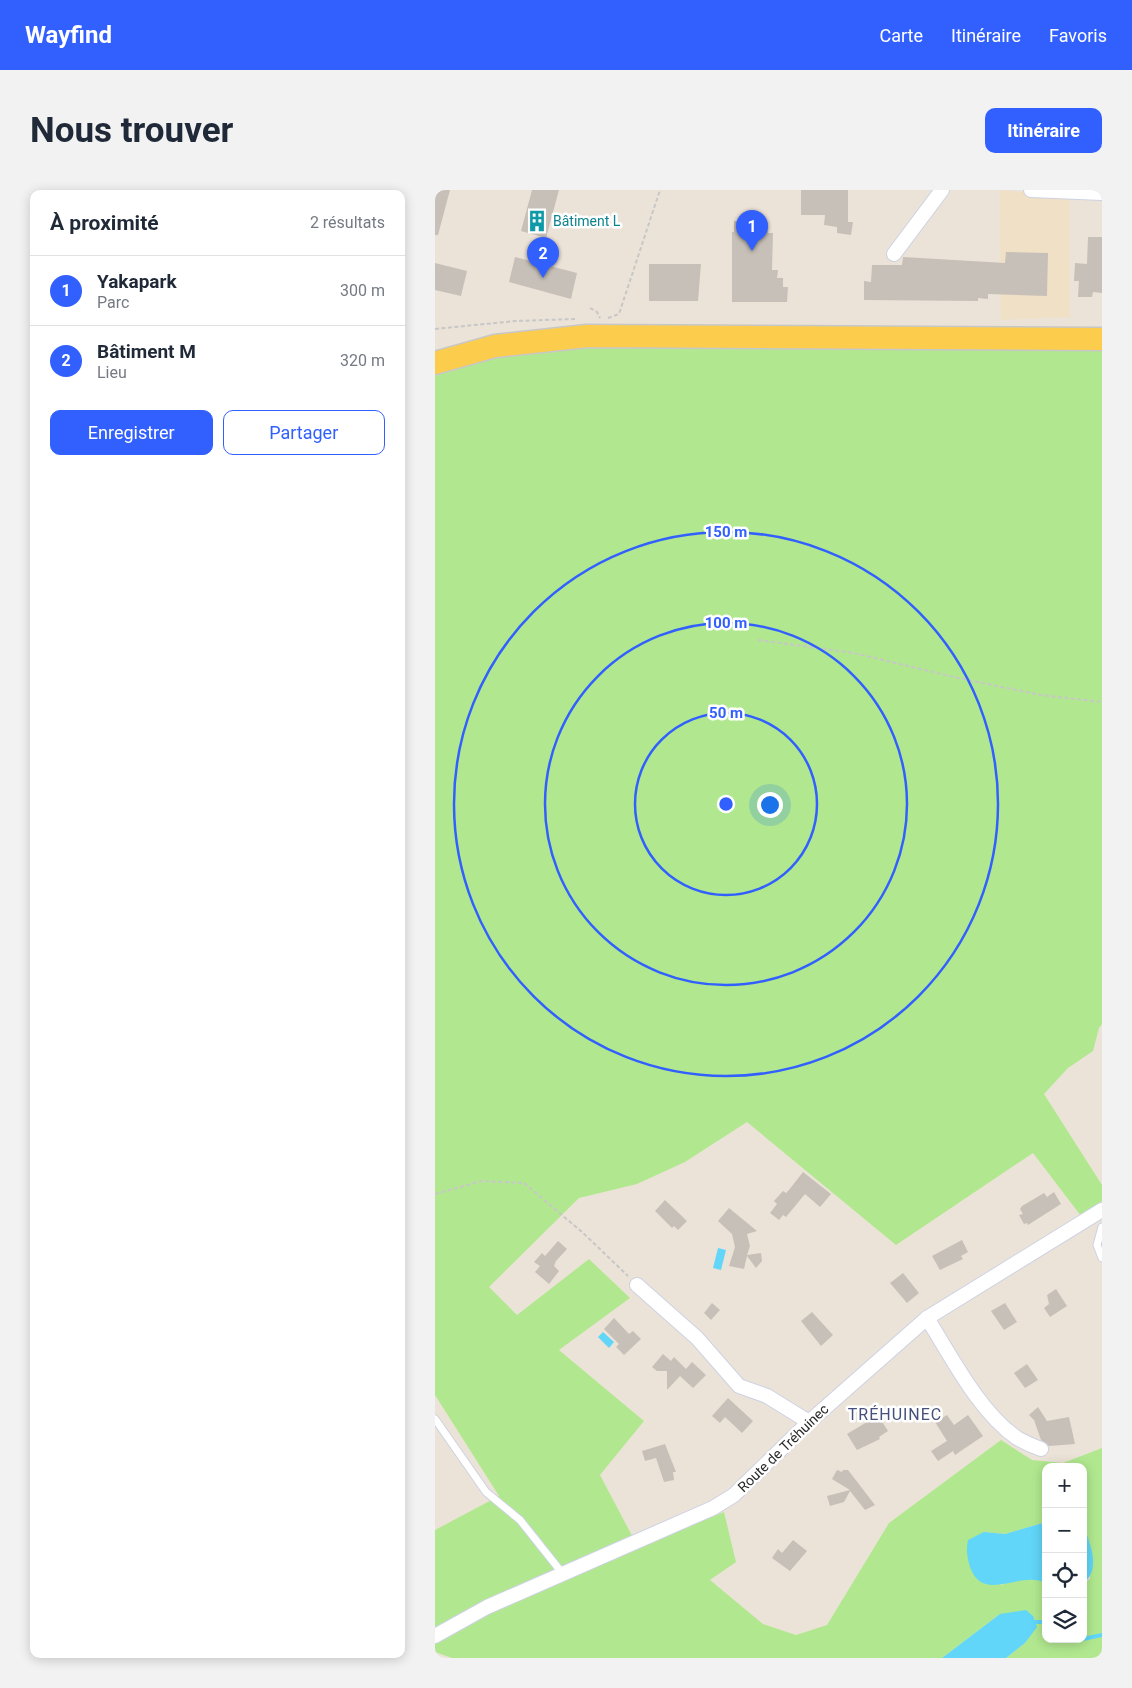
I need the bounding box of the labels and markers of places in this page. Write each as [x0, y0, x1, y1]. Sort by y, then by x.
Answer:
building icon: Bâtiment L [524, 208, 550, 234]
pin: 1 [736, 210, 768, 251]
place label: Bâtiment L [553, 213, 621, 229]
pin: 2 [527, 237, 559, 278]
centre of rings [717, 795, 735, 813]

